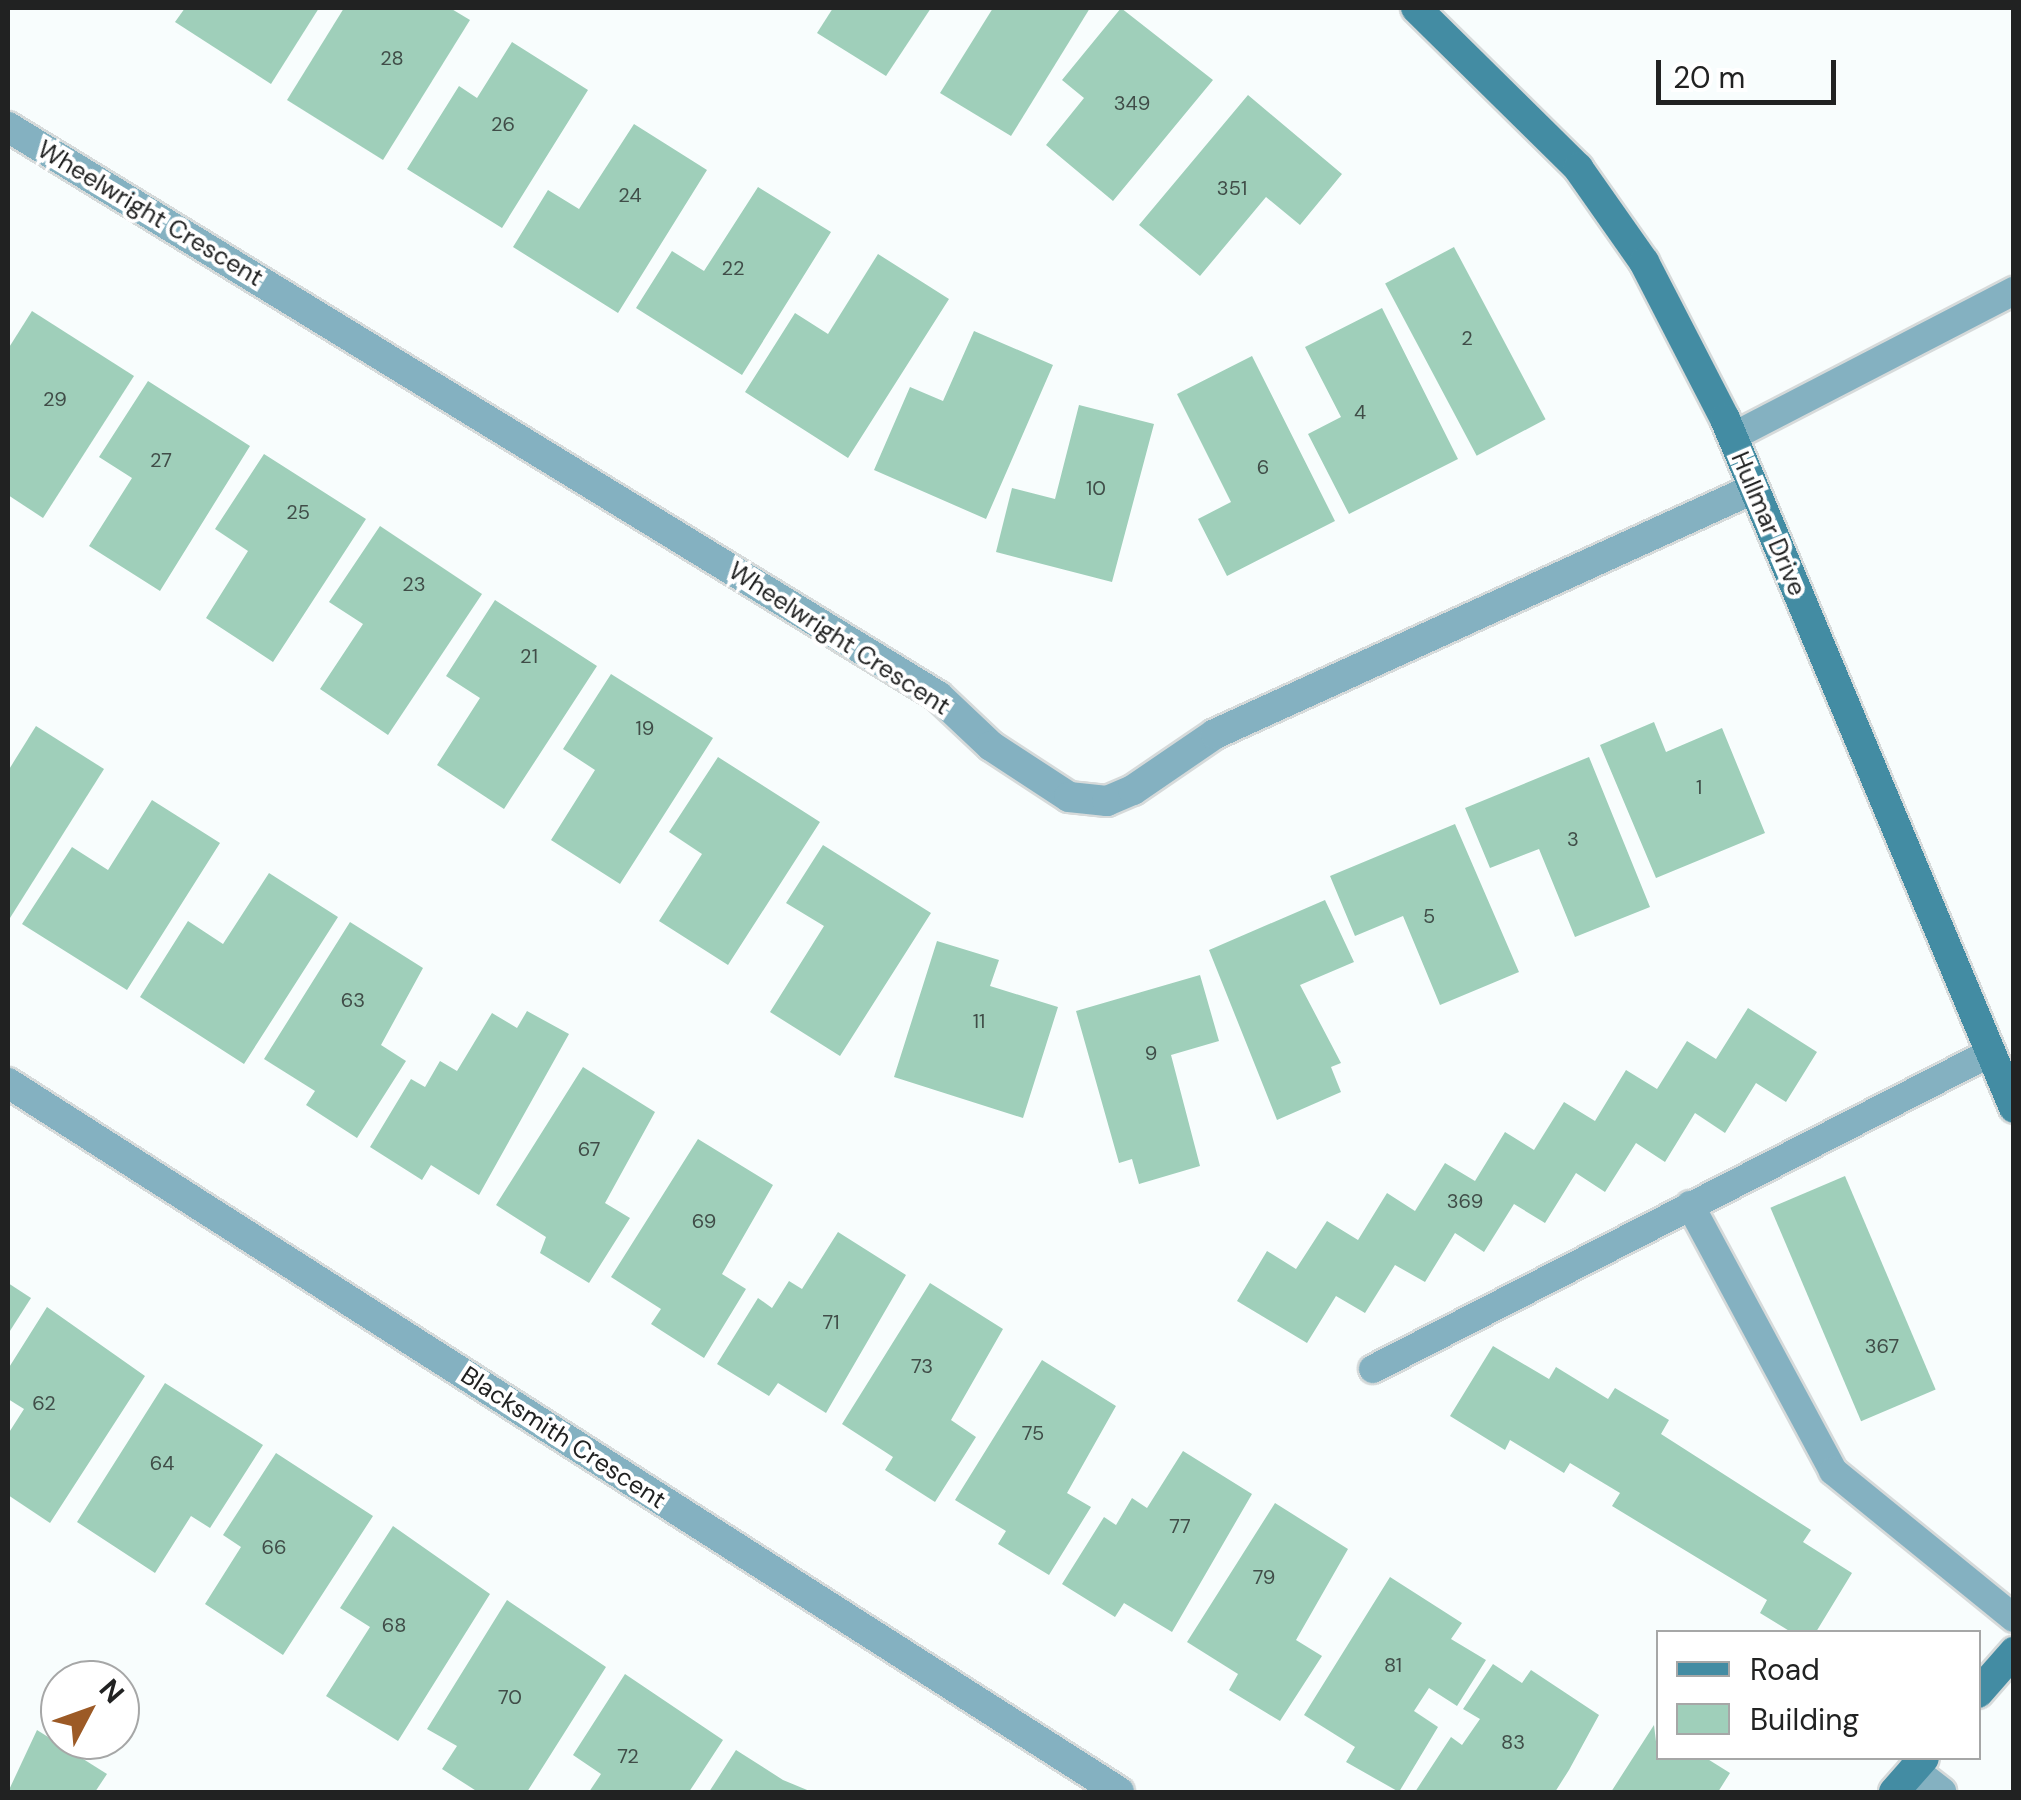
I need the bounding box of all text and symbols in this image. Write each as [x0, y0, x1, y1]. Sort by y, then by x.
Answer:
scale bar [1661, 40, 1841, 102]
house number: 28 [380, 46, 404, 70]
text: 20 m [1673, 58, 1745, 97]
house number: 349 [1114, 91, 1150, 115]
house number: 26 [491, 112, 515, 136]
street label: Wheelwright Crescent [32, 135, 268, 293]
house number: 351 [1217, 176, 1247, 200]
house number: 24 [618, 183, 642, 207]
house number: 22 [721, 256, 745, 280]
house number: 2 [1461, 326, 1473, 350]
house number: 29 [43, 387, 67, 411]
house number: 4 [1354, 400, 1366, 424]
house number: 27 [150, 448, 172, 472]
street label: Hullmar Drive [1724, 448, 1812, 600]
house number: 6 [1257, 455, 1269, 479]
house number: 10 [1086, 476, 1106, 500]
house number: 25 [286, 500, 310, 524]
street label: Wheelwright Crescent [723, 556, 955, 722]
house number: 23 [402, 572, 426, 596]
house number: 21 [520, 644, 538, 668]
house number: 19 [636, 716, 654, 740]
house number: 1 [1696, 775, 1702, 799]
house number: 3 [1567, 827, 1579, 851]
house number: 5 [1423, 904, 1435, 928]
house number: 63 [341, 988, 365, 1012]
house number: 11 [973, 1009, 985, 1033]
house number: 9 [1145, 1041, 1157, 1065]
house number: 67 [578, 1137, 600, 1161]
house number: 369 [1447, 1189, 1483, 1213]
house number: 69 [692, 1209, 716, 1233]
house number: 71 [823, 1310, 839, 1334]
house number: 367 [1865, 1334, 1899, 1358]
house number: 73 [911, 1354, 933, 1378]
street label: Blacksmith Crescent [455, 1361, 671, 1515]
house number: 62 [32, 1391, 56, 1415]
house number: 75 [1022, 1421, 1044, 1445]
house number: 64 [150, 1451, 174, 1475]
house number: 77 [1169, 1514, 1191, 1538]
house number: 66 [261, 1535, 287, 1559]
house number: 79 [1253, 1565, 1275, 1589]
house number: 68 [382, 1613, 406, 1637]
legend [1656, 1630, 1981, 1760]
text: Road [1750, 1650, 1820, 1689]
house number: 81 [1384, 1653, 1402, 1677]
north arrow [40, 1660, 140, 1760]
text: N [91, 1671, 132, 1711]
house number: 70 [498, 1685, 522, 1709]
text: Building [1750, 1700, 1859, 1739]
house number: 83 [1501, 1730, 1525, 1754]
house number: 72 [617, 1744, 639, 1768]

